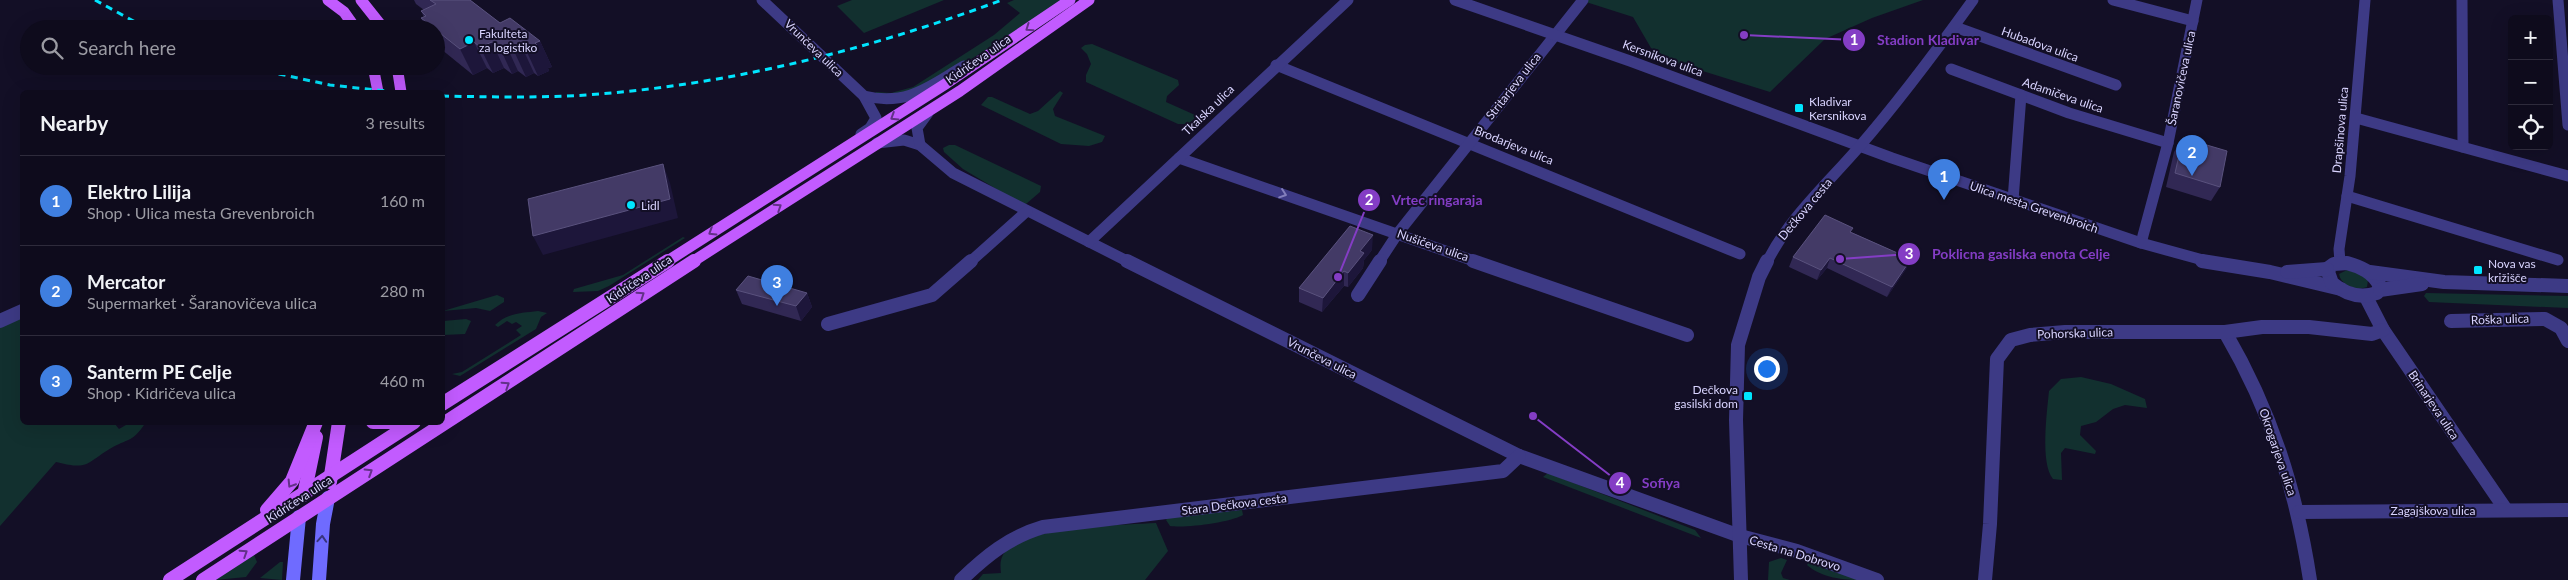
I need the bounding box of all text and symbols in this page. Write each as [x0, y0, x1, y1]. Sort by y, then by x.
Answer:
map controls [2508, 15, 2553, 150]
button: + [2508, 15, 2553, 60]
street label: Vrunčeva ulica [781, 16, 847, 80]
search box [20, 20, 445, 75]
one-way arrow [1026, 22, 1035, 31]
street label: Hubadova ulica [1999, 23, 2081, 65]
callout: Stadion Kladivar [1842, 25, 1989, 54]
place label: Fakulteta za logistiko [479, 26, 538, 55]
street label: Šaranovičeva ulica [2164, 29, 2198, 127]
text: 1 [1850, 30, 1858, 48]
street label: Kidričeva ulica [943, 31, 1013, 87]
text: Stadion Kladivar [1877, 31, 1980, 48]
icon: search [38, 34, 66, 62]
marker: Fakulteta za logistiko [463, 34, 475, 46]
text: Search here [78, 36, 176, 59]
street label: Kersnikova ulica [1621, 36, 1705, 80]
street label: Stritarjeva ulica [1482, 50, 1544, 122]
button: − [2508, 60, 2553, 105]
street label: Adamičeva ulica [2021, 74, 2105, 116]
street label: Tkalska ulica [1179, 82, 1237, 138]
street label: Drapšinova ulica [2329, 86, 2351, 174]
place label: Kladivar Kersnikova [1809, 94, 1866, 123]
marker: Kladivar Kersnikova [1793, 102, 1805, 114]
button: locate [2508, 105, 2553, 150]
text: Nearby [40, 110, 108, 135]
one-way arrow [890, 110, 899, 120]
text: 3 results [365, 113, 425, 132]
street label: Brodarjeva ulica [1472, 122, 1556, 168]
pin: 2 [2176, 135, 2208, 176]
pin: 1 [1928, 159, 1960, 200]
street label: Dečkova cesta [1775, 175, 1835, 243]
street label: Ulica mesta Grevenbroich [1968, 178, 2100, 236]
text: Elektro Lilija [87, 180, 191, 203]
callout: Vrtec ringaraja [1356, 185, 1492, 214]
one-way arrow [1279, 188, 1287, 198]
text: 2 [1365, 190, 1374, 208]
text: 1 [51, 191, 61, 210]
text: 160 m [380, 191, 425, 210]
text: Vrtec ringaraja [1391, 191, 1483, 208]
place label: Lidl [641, 198, 660, 213]
marker: Lidl [625, 199, 637, 211]
text: Shop · Ulica mesta Grevenbroich [87, 203, 315, 222]
one-way arrow [772, 204, 781, 213]
one-way arrow [708, 225, 717, 235]
street label: Nušičeva ulica [1395, 226, 1471, 264]
callout: Poklicna gasilska enota Celje [1897, 240, 2120, 269]
text: 3 [1905, 244, 1913, 262]
text: Poklicna gasilska enota Celje [1932, 245, 2111, 262]
street label: Kidričeva ulica [603, 252, 675, 306]
place label: Nova vas križišče [2488, 256, 2536, 285]
marker: Nova vas križišče [2472, 264, 2484, 276]
pin: 3 [761, 265, 793, 306]
text: Mercator [87, 270, 165, 293]
text: 2 [51, 281, 61, 300]
text: 280 m [380, 281, 425, 300]
one-way arrow [636, 292, 645, 301]
text: Supermarket · Šaranovičeva ulica [87, 293, 317, 312]
street label: Roška ulica [2471, 310, 2529, 328]
street label: Pohorska ulica [2037, 324, 2113, 342]
street label: Vrunčeva ulica [1285, 334, 1359, 382]
your location [1754, 356, 1780, 382]
text: Santerm PE Celje [87, 360, 232, 383]
street label: Brinarjeva ulica [2405, 368, 2463, 442]
text: 3 [51, 371, 61, 390]
text: 460 m [380, 371, 425, 390]
one-way arrow [500, 381, 509, 391]
place label: Dečkova gasilski dom [1674, 382, 1738, 411]
text: Shop · Kidričeva ulica [87, 383, 236, 402]
marker: Dečkova gasilski dom [1742, 390, 1754, 402]
street label: Okrogarjeva ulica [2256, 406, 2300, 498]
callout: Sofiya [1607, 468, 1690, 497]
one-way arrow [364, 469, 373, 479]
street label: Kidričeva ulica [263, 472, 335, 526]
text: 4 [1616, 473, 1625, 491]
text: Sofiya [1642, 474, 1680, 491]
one-way arrow [288, 478, 298, 487]
street label: Stara Dečkova cesta [1181, 490, 1287, 518]
street label: Zagajškova ulica [2390, 503, 2476, 518]
street label: Cesta na Dobrovo [1748, 532, 1843, 574]
one-way arrow [316, 535, 327, 543]
one-way arrow [238, 550, 247, 559]

